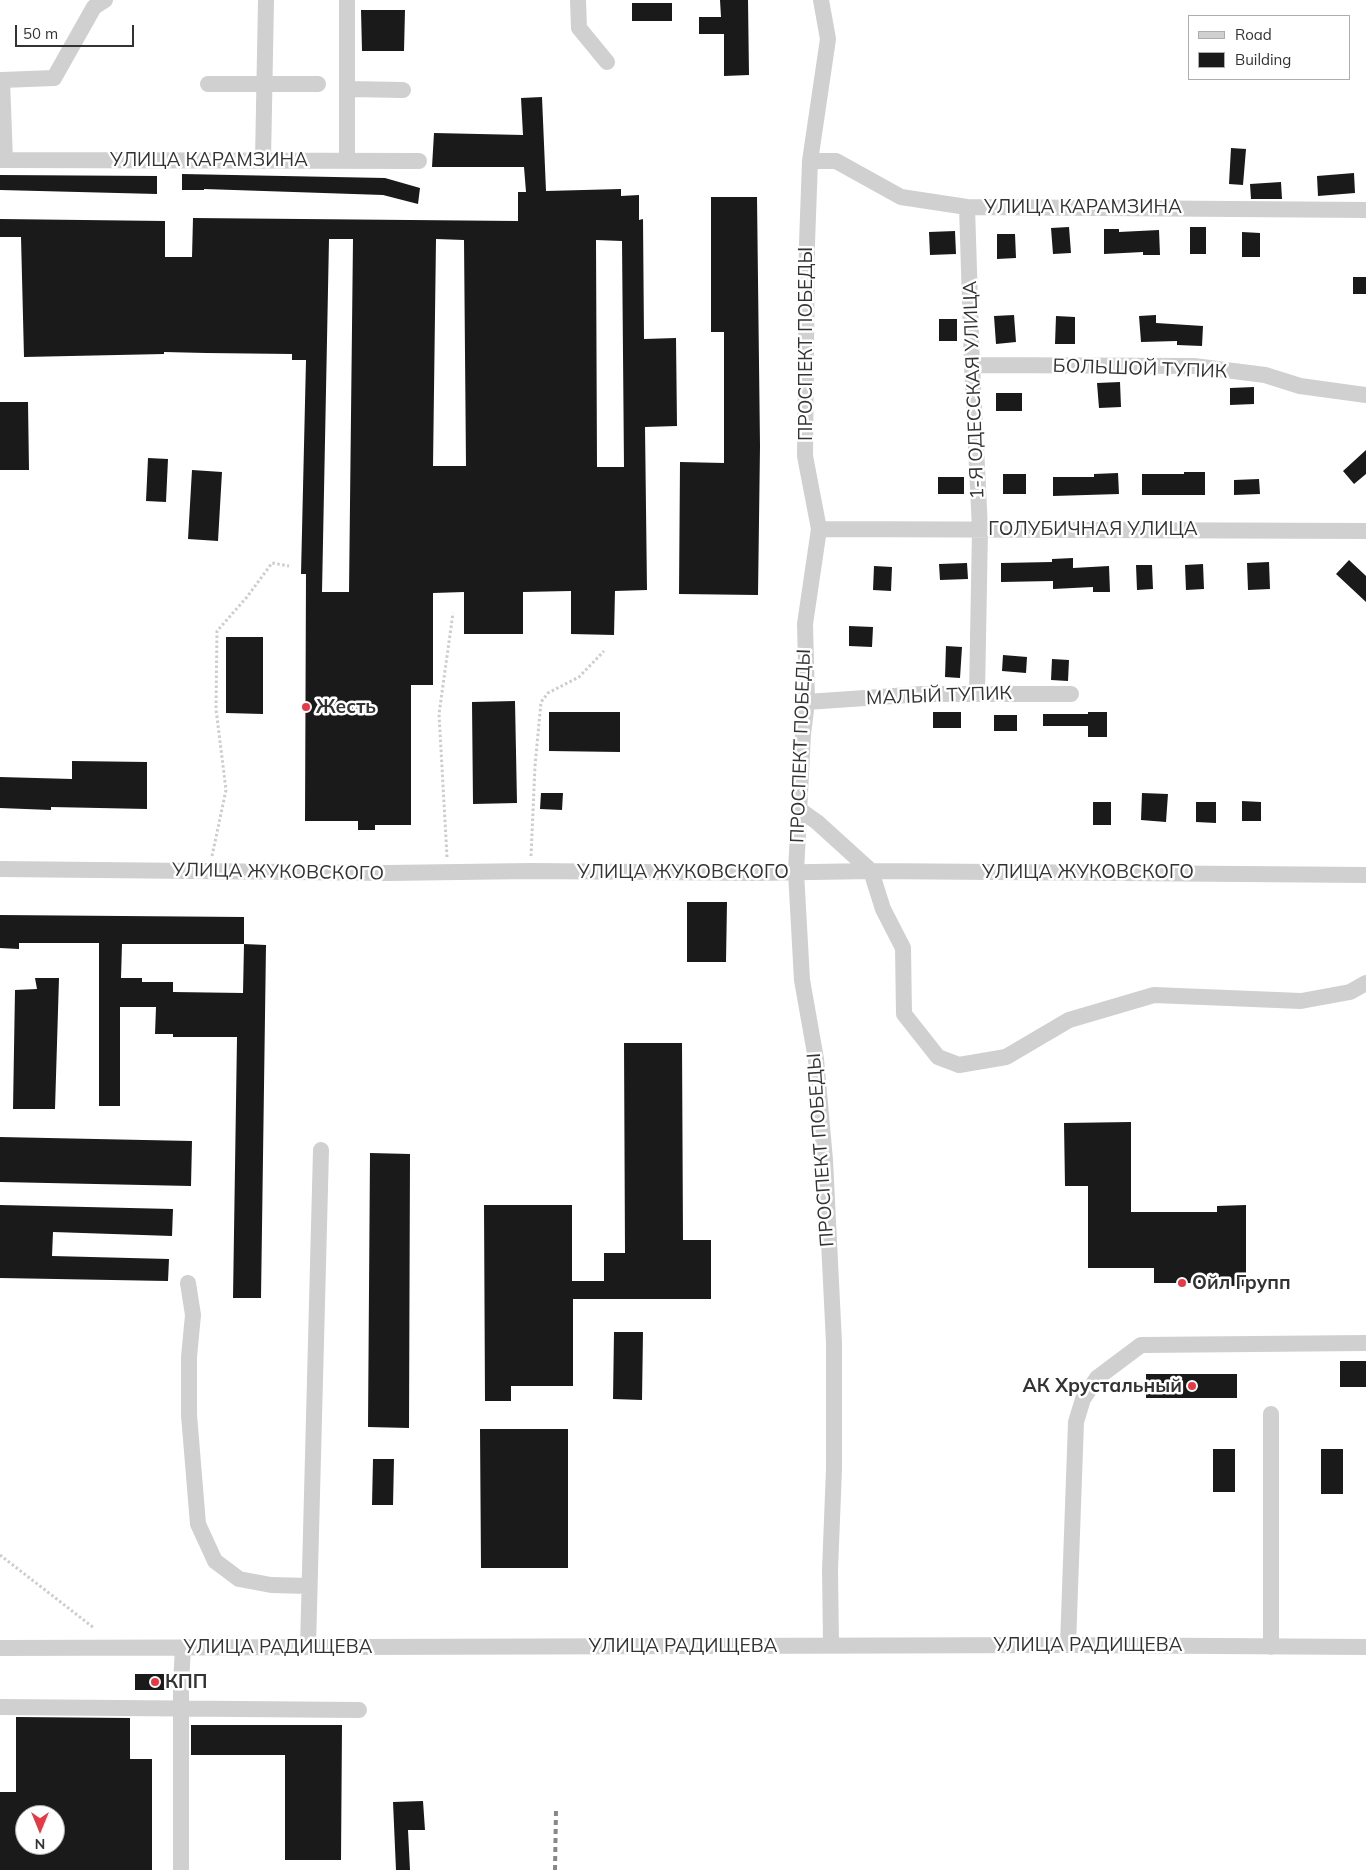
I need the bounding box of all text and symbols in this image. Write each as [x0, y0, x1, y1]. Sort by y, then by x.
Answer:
scale bar [18, 15, 136, 47]
legend [1188, 15, 1351, 80]
text: 50 m [23, 24, 58, 43]
text: Road [1235, 25, 1272, 44]
text: Building [1235, 50, 1291, 69]
street label: УЛИЦА КАРАМЗИНА [110, 149, 308, 171]
street label: УЛИЦА КАРАМЗИНА [984, 196, 1182, 218]
street label: ПРОСПЕКТ ПОБЕДЫ [795, 247, 817, 441]
street label: 1-Я ОДЕССКАЯ УЛИЦА [959, 280, 989, 500]
street label: БОЛЬШОЙ ТУПИК [1052, 355, 1228, 383]
street label: ГОЛУБИЧНАЯ УЛИЦА [988, 518, 1198, 540]
street label: ПРОСПЕКТ ПОБЕДЫ [786, 649, 816, 843]
street label: МАЛЫЙ ТУПИК [866, 682, 1012, 710]
place label: Жесть [316, 696, 376, 718]
marker: Жесть [300, 701, 312, 713]
street label: УЛИЦА ЖУКОВСКОГО [172, 859, 384, 885]
street label: УЛИЦА ЖУКОВСКОГО [577, 861, 789, 883]
street label: УЛИЦА ЖУКОВСКОГО [982, 861, 1194, 883]
street label: ПРОСПЕКТ ПОБЕДЫ [803, 1052, 839, 1248]
place label: Ойл Групп [1192, 1272, 1291, 1294]
marker: Ойл Групп [1176, 1277, 1188, 1289]
place label: АК Хрустальный [1023, 1375, 1182, 1397]
marker: АК Хрустальный [1186, 1380, 1198, 1392]
street label: УЛИЦА РАДИЩЕВА [994, 1634, 1182, 1656]
street label: УЛИЦА РАДИЩЕВА [589, 1635, 777, 1657]
street label: УЛИЦА РАДИЩЕВА [184, 1636, 372, 1658]
place label: КПП [165, 1671, 207, 1693]
marker: КПП [149, 1676, 161, 1688]
north arrow [15, 1805, 65, 1855]
text: N [35, 1835, 45, 1853]

